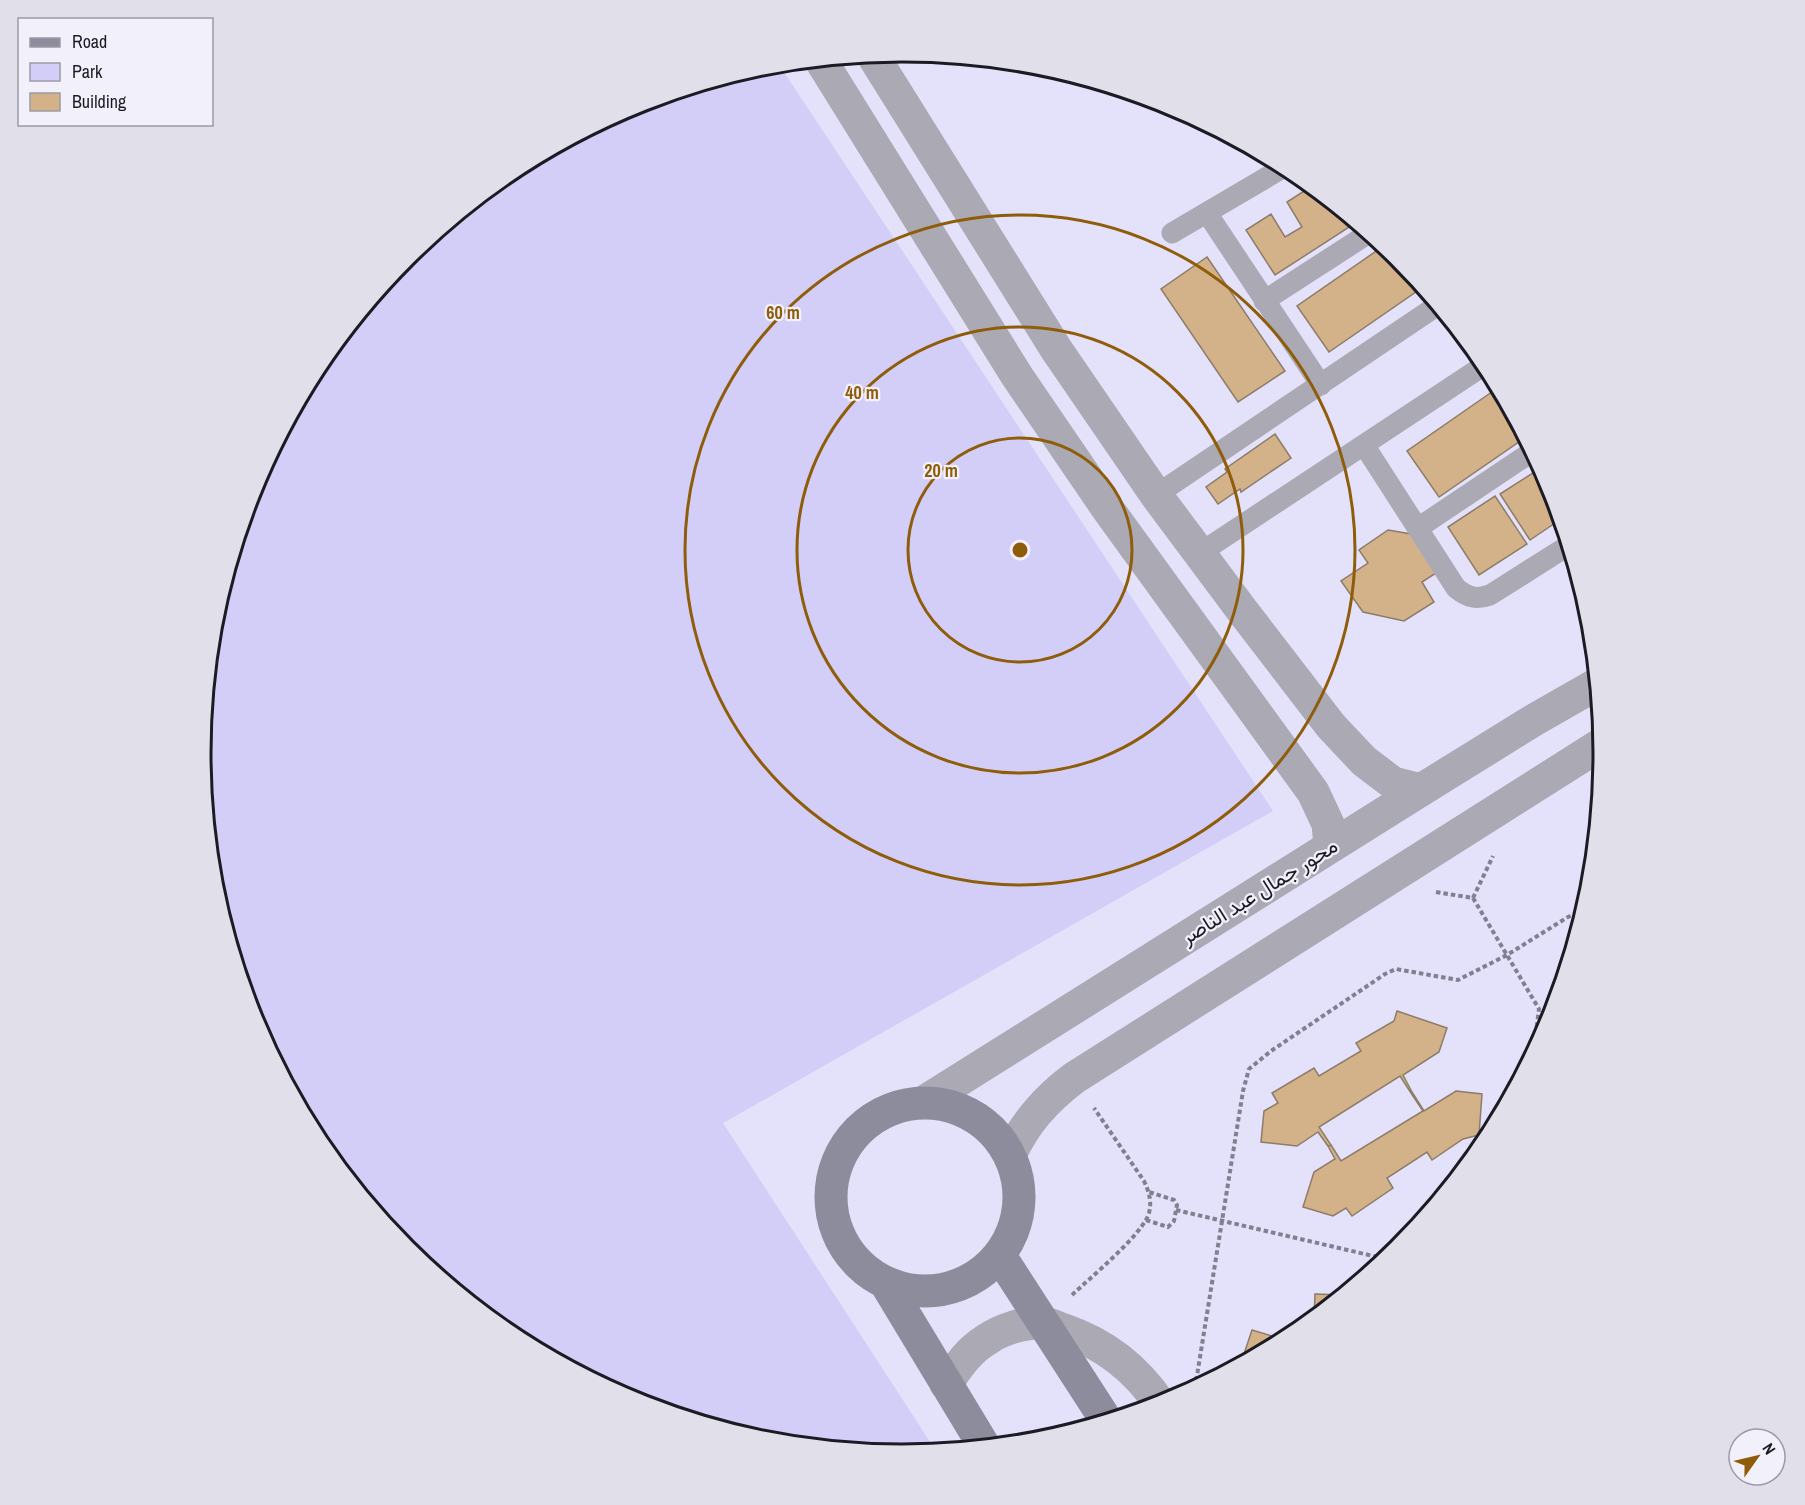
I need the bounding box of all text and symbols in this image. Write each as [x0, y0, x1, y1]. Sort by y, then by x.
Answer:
legend [18, 18, 213, 126]
text: Road [72, 29, 107, 54]
text: Park [72, 59, 103, 84]
text: Building [72, 89, 127, 114]
text: 60 m [766, 300, 800, 325]
text: 40 m [845, 380, 879, 405]
text: 20 m [924, 458, 958, 483]
centre of rings [1010, 540, 1030, 560]
street label: محور جمال عبد الناصر [1174, 831, 1343, 952]
north arrow [1727, 1427, 1787, 1487]
text: N [1758, 1439, 1781, 1459]

